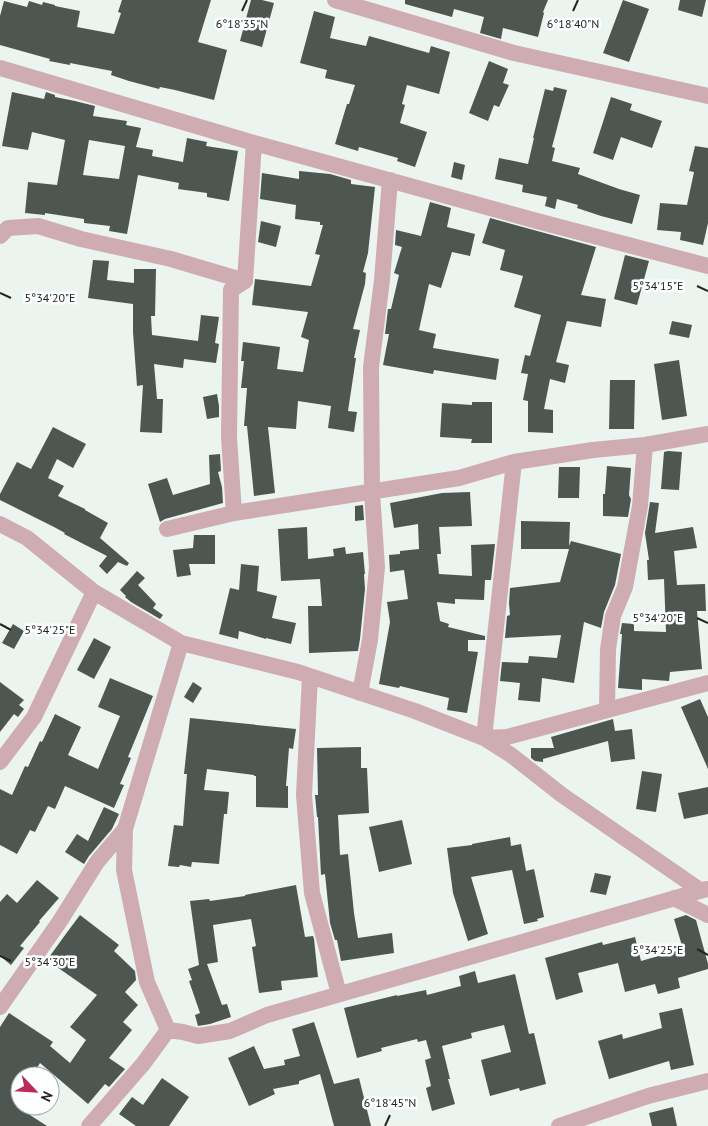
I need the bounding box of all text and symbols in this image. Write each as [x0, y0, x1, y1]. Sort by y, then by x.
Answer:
text: 6°18'35"N [216, 16, 268, 31]
text: 6°18'40"N [547, 16, 599, 31]
text: 5°34'15"E [633, 278, 683, 293]
text: 5°34'20"E [25, 290, 75, 305]
text: 5°34'20"E [633, 610, 683, 625]
text: 5°34'25"E [25, 622, 75, 637]
text: 5°34'25"E [633, 942, 683, 957]
text: 5°34'30"E [25, 954, 75, 969]
north arrow [10, 1066, 60, 1116]
text: N [37, 1089, 57, 1104]
text: 6°18'45"N [364, 1095, 416, 1110]

